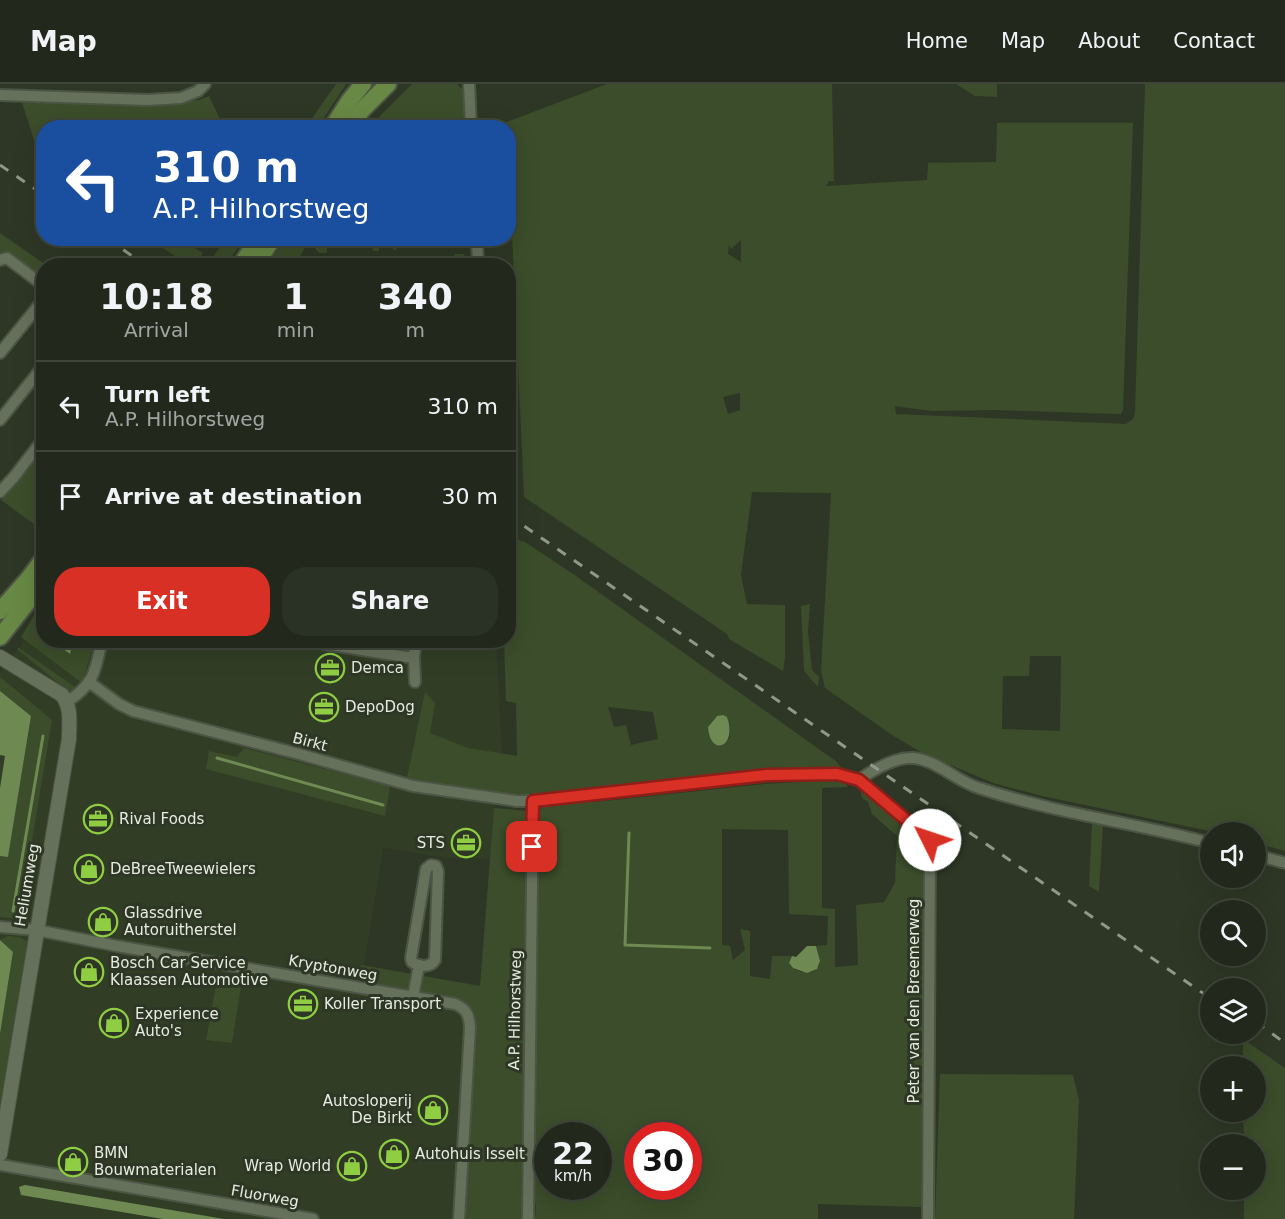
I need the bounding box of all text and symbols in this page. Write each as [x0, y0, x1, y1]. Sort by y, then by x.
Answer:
text: Map [30, 25, 97, 58]
text: Home [906, 29, 968, 53]
text: Map [1001, 29, 1045, 53]
text: About [1078, 29, 1140, 53]
text: Contact [1173, 29, 1255, 53]
text: 310 m [153, 143, 299, 192]
icon: left [54, 144, 132, 222]
text: A.P. Hilhorstweg [153, 193, 369, 224]
text: 10:18 [99, 276, 214, 317]
text: 1 [283, 276, 308, 317]
text: 340 [378, 276, 453, 317]
text: Arrival [124, 318, 189, 342]
text: min [277, 318, 315, 342]
text: m [406, 318, 425, 342]
text: Turn left [105, 382, 210, 407]
icon: left [54, 390, 87, 423]
text: 310 m [428, 394, 498, 419]
text: A.P. Hilhorstweg [105, 407, 265, 431]
icon: arrive [54, 480, 87, 513]
text: Arrive at destination [105, 484, 362, 509]
text: 30 m [442, 484, 498, 509]
button: Exit [54, 567, 270, 636]
button: Share [282, 567, 498, 636]
office icon: Demca [314, 652, 346, 684]
place label: Demca [351, 659, 404, 677]
office icon: DepoDog [308, 691, 340, 723]
place label: DepoDog [345, 698, 415, 716]
street label: Birkt [291, 729, 329, 755]
office icon: Rival Foods [82, 803, 114, 835]
position arrow [898, 808, 962, 872]
place label: Rival Foods [119, 810, 205, 828]
pin [506, 821, 557, 872]
map controls [1200, 822, 1266, 1200]
button: sound [1200, 822, 1266, 888]
office icon: STS [450, 827, 482, 859]
icon: arrive [515, 830, 548, 863]
place label: STS [417, 834, 445, 852]
street label: Heliumweg [11, 842, 43, 928]
shop icon: DeBreeTweewielers [73, 853, 105, 885]
place label: DeBreeTweewielers [110, 860, 256, 878]
street label: Peter van den Breemerweg [905, 899, 923, 1103]
button: search [1200, 900, 1266, 966]
place label: Glassdrive Autoruitherstel [124, 904, 237, 939]
shop icon: Glassdrive Autoruitherstel [87, 906, 119, 938]
street label: A.P. Hilhorstweg [505, 950, 525, 1070]
street label: Kryptonweg [287, 951, 379, 985]
place label: Bosch Car Service Klaassen Automotive [110, 954, 268, 989]
shop icon: Bosch Car Service Klaassen Automotive [73, 956, 105, 988]
button: layers [1200, 978, 1266, 1044]
office icon: Koller Transport [287, 988, 319, 1020]
place label: Koller Transport [324, 995, 441, 1013]
place label: Experience Auto's [135, 1005, 219, 1040]
shop icon: Experience Auto's [98, 1007, 130, 1039]
button: + [1200, 1056, 1266, 1122]
place label: Autosloperij De Birkt [323, 1092, 412, 1127]
shop icon: Autosloperij De Birkt [417, 1094, 449, 1126]
speed limit sign: 30 [624, 1122, 702, 1200]
button: − [1200, 1134, 1266, 1200]
text: 22 [552, 1136, 594, 1171]
shop icon: Autohuis Isselt [378, 1138, 410, 1170]
place label: BMN Bouwmaterialen [94, 1144, 217, 1179]
place label: Autohuis Isselt [415, 1145, 525, 1163]
shop icon: BMN Bouwmaterialen [57, 1146, 89, 1178]
shop icon: Wrap World [336, 1150, 368, 1182]
place label: Wrap World [244, 1157, 331, 1175]
text: km/h [554, 1167, 592, 1185]
street label: Fluorweg [230, 1181, 300, 1211]

